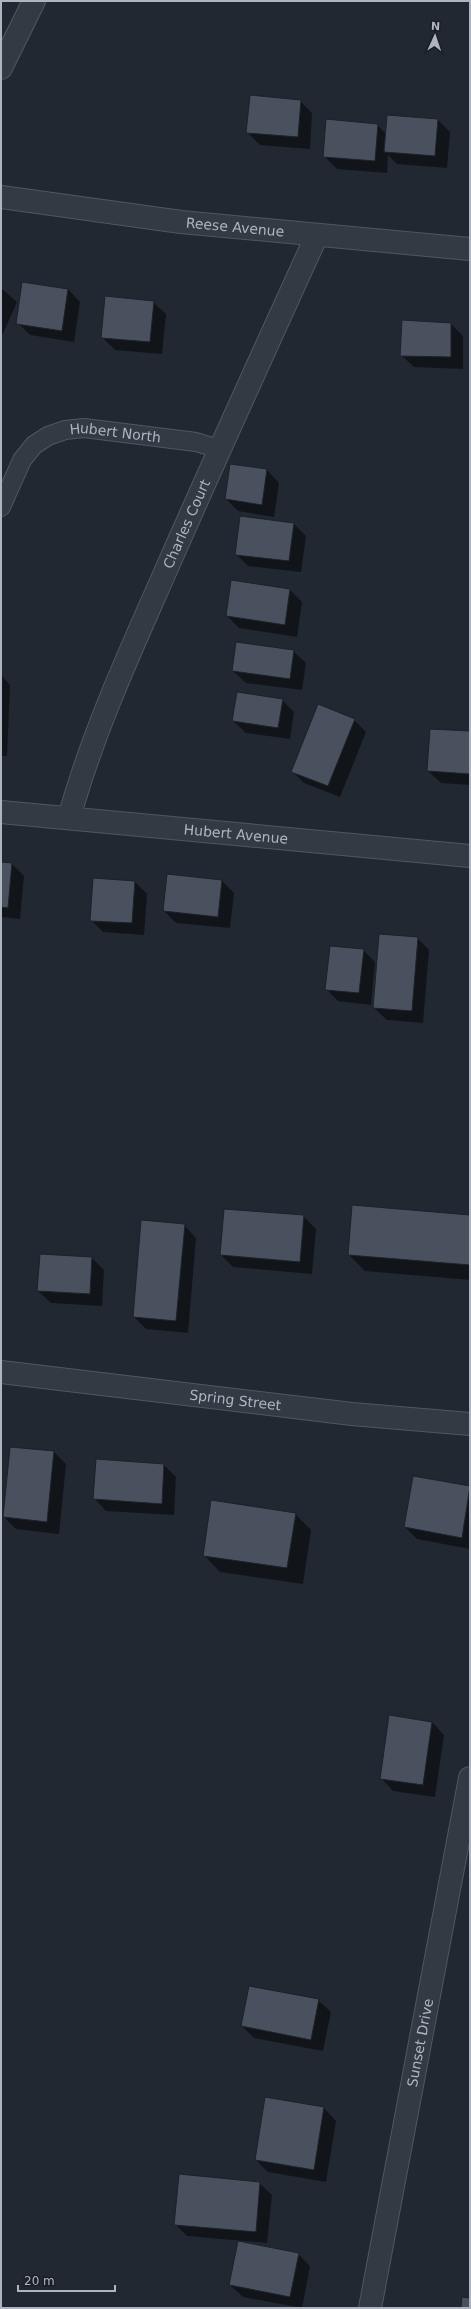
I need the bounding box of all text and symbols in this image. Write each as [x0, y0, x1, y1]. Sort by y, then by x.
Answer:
north arrow [415, 16, 455, 56]
text: N [431, 20, 440, 33]
street label: Reese Avenue [185, 214, 285, 240]
street label: Hubert North [69, 420, 162, 446]
street label: Charles Court [160, 477, 213, 571]
street label: Hubert Avenue [183, 821, 289, 847]
street label: Spring Street [189, 1387, 283, 1414]
street label: Sunset Drive [404, 1997, 436, 2088]
scale bar [18, 2267, 115, 2293]
text: 20 m [24, 2274, 55, 2288]

